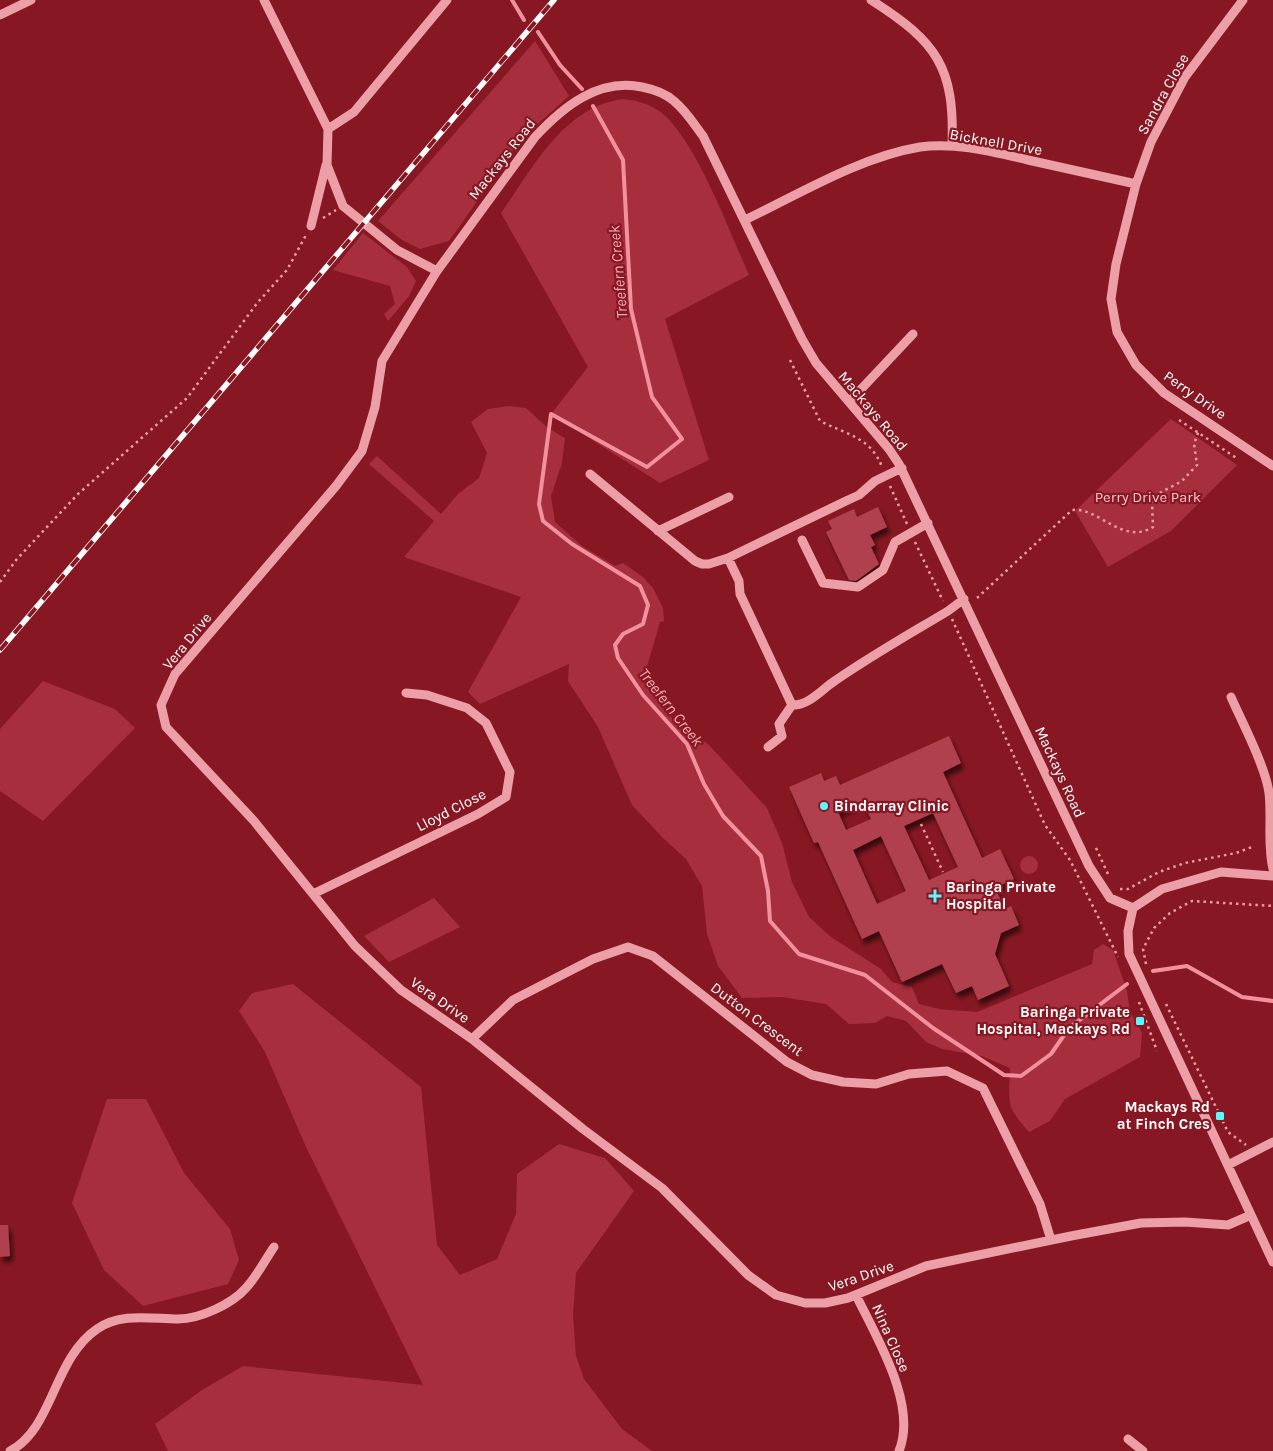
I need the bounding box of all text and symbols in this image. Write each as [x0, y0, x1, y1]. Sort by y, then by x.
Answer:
street label: Sandra Close [1133, 50, 1193, 138]
street label: Mackays Road [465, 115, 539, 203]
street label: Bicknell Drive [948, 125, 1044, 159]
water label: Treefern Creek [604, 224, 632, 319]
street label: Perry Drive [1160, 367, 1230, 423]
street label: Mackays Road [834, 368, 912, 454]
park label: Perry Drive Park [1095, 488, 1201, 506]
street label: Vera Drive [159, 609, 215, 673]
water label: Treefern Creek [635, 664, 708, 750]
street label: Mackays Road [1031, 724, 1089, 820]
street label: Lloyd Close [413, 785, 489, 835]
place label: Bindarray Clinic [834, 797, 949, 815]
marker: Bindarray Clinic [818, 800, 830, 812]
place label: Baringa Private Hospital [946, 878, 1056, 913]
marker: Baringa Private Hospital [928, 889, 942, 903]
street label: Vera Drive [407, 973, 473, 1027]
street label: Dutton Crescent [707, 978, 807, 1060]
place label: Baringa Private Hospital, Mackays Rd [976, 1003, 1130, 1038]
marker: Baringa Private Hospital, Mackays Rd [1134, 1015, 1146, 1027]
place label: Mackays Rd at Finch Cres [1117, 1098, 1210, 1133]
marker: Mackays Rd at Finch Cres [1214, 1110, 1226, 1122]
street label: Vera Drive [826, 1256, 896, 1296]
street label: Nina Close [868, 1301, 914, 1375]

